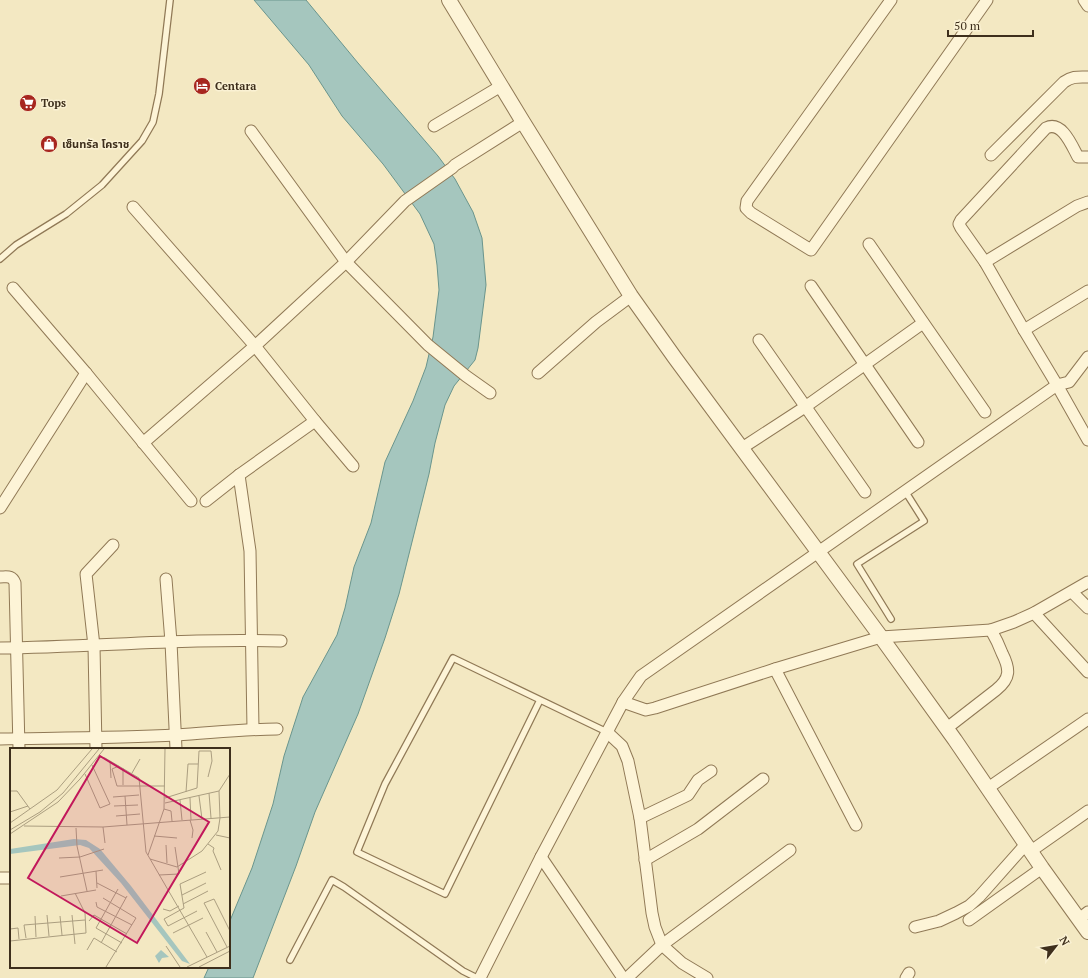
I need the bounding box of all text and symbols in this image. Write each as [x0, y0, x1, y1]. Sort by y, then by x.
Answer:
scale bar [948, 12, 1033, 38]
text: 50 m [954, 18, 981, 33]
hotel icon: Centara [192, 76, 212, 96]
place label: Centara [215, 79, 256, 93]
supermarket icon: Tops [18, 93, 38, 113]
place label: Tops [41, 96, 66, 110]
shop icon: เซ็นทรัล โคราช [39, 134, 59, 154]
place label: เซ็นทรัล โคราช [62, 137, 129, 151]
inset map [10, 748, 230, 968]
north arrow [1036, 926, 1076, 966]
text: N [1056, 934, 1073, 949]

